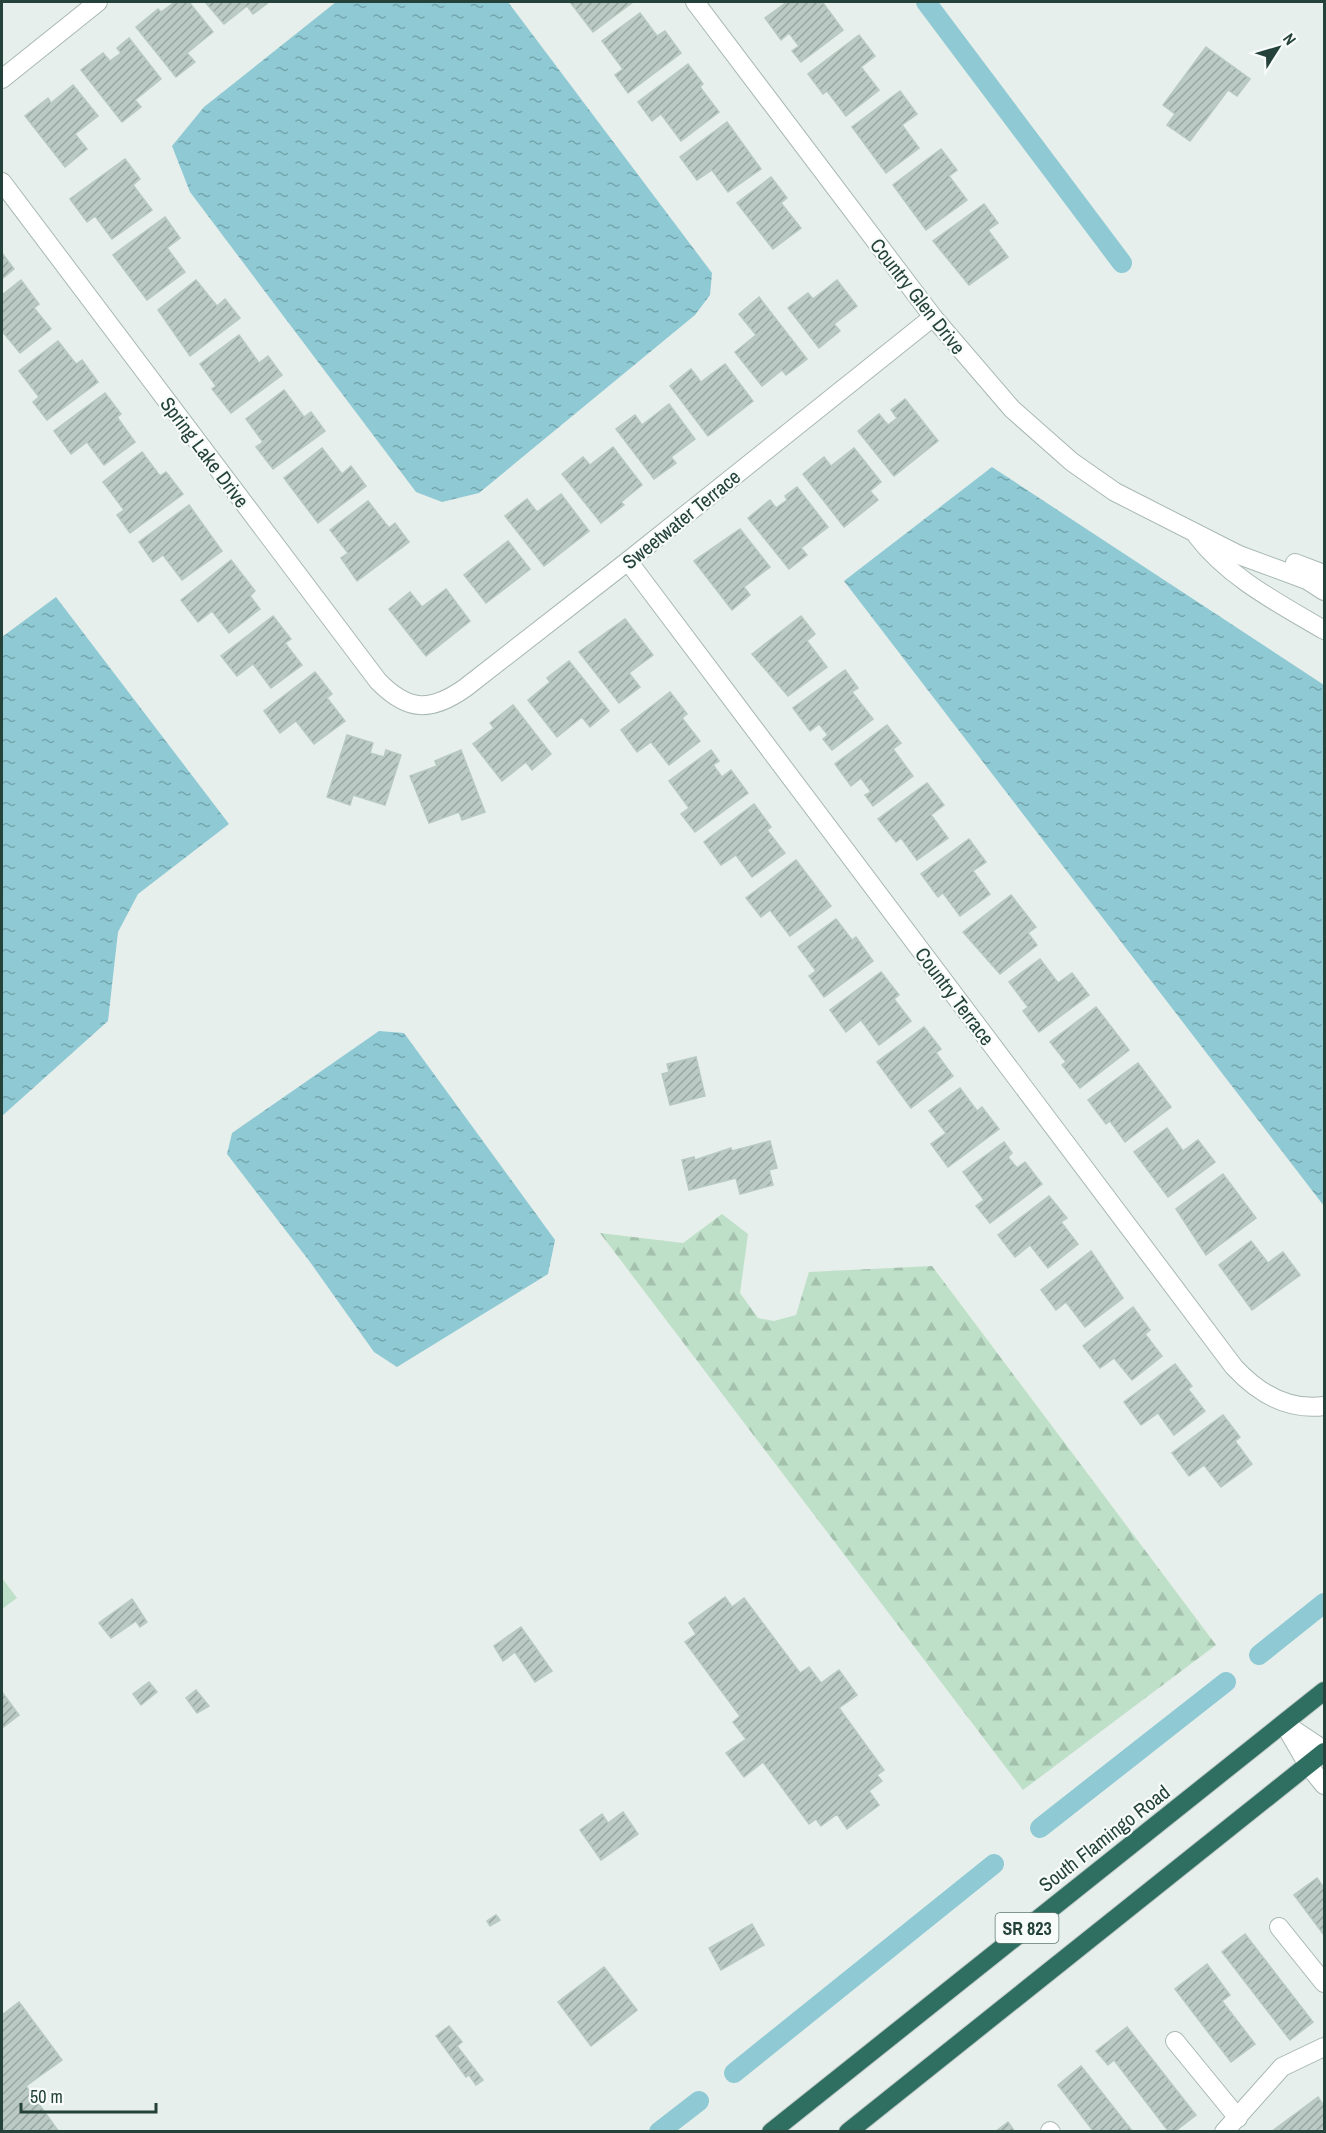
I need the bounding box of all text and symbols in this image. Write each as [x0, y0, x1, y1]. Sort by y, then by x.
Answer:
north arrow [1248, 18, 1308, 78]
text: N [1278, 29, 1302, 49]
street label: Country Glen Drive [864, 232, 972, 360]
street label: Spring Lake Drive [154, 391, 256, 513]
street label: Sweetwater Terrace [616, 463, 746, 575]
street label: Country Terrace [909, 941, 1001, 1051]
street label: South Flamingo Road [1033, 1778, 1175, 1898]
road number: SR 823 [996, 1913, 1058, 1943]
scale bar [21, 2076, 156, 2114]
text: 50 m [30, 2084, 63, 2109]

